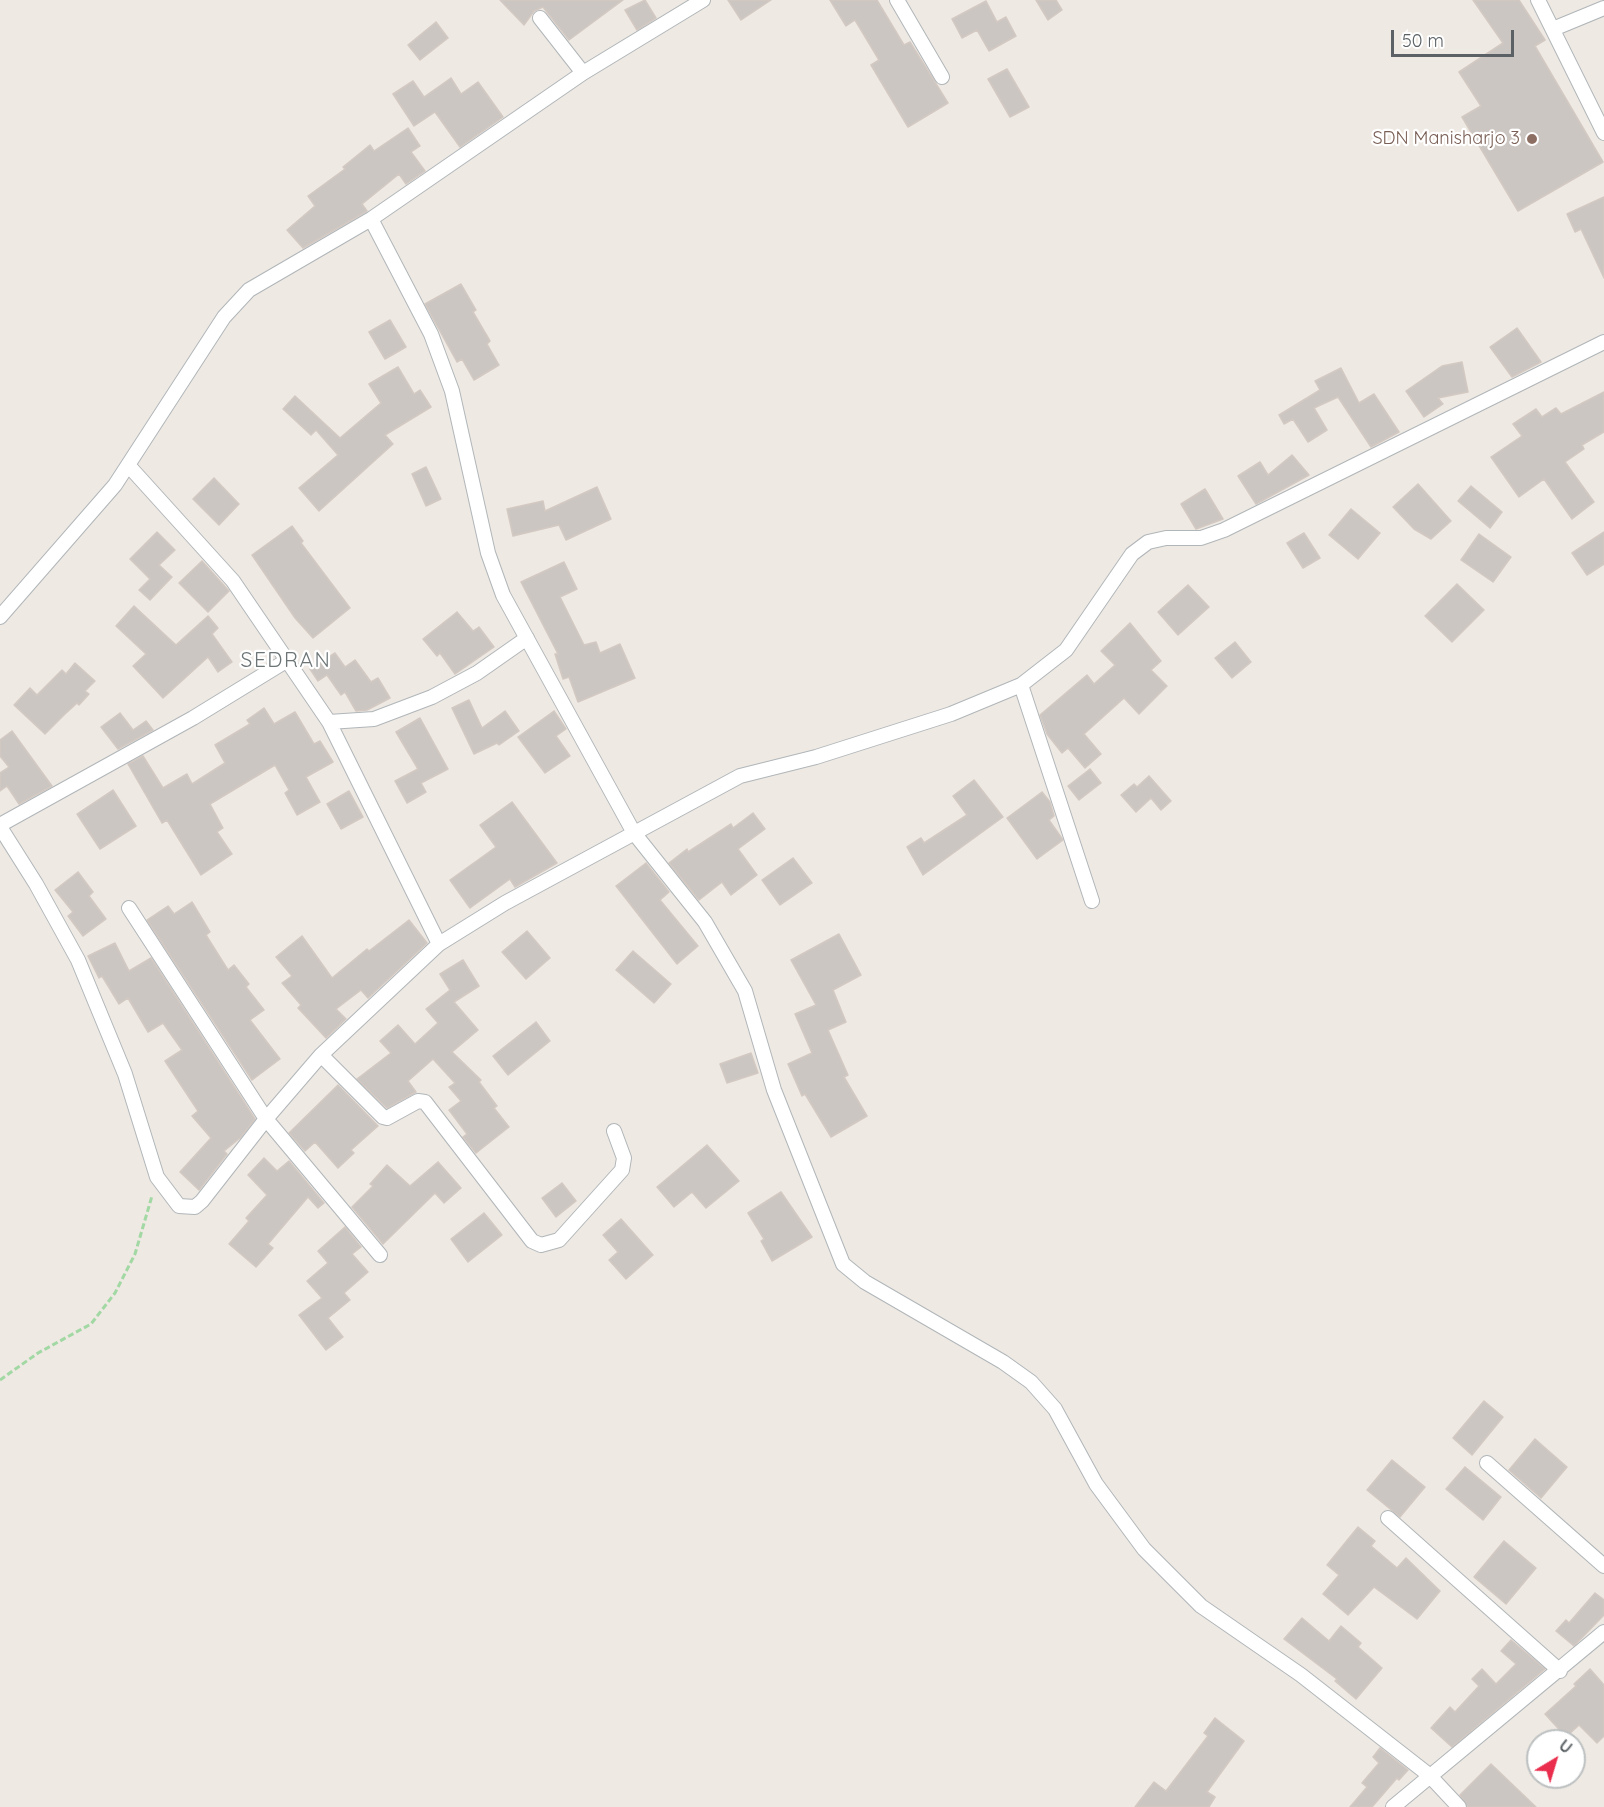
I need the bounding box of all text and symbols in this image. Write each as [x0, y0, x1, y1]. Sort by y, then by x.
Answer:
scale bar [1394, 18, 1517, 56]
text: 50 m [1402, 29, 1444, 52]
place label: SDN Manisharjo 3 [1372, 128, 1520, 150]
marker: SDN Manisharjo 3 [1525, 132, 1539, 146]
district label: SEDRAN [241, 648, 331, 674]
north arrow [1526, 1729, 1586, 1789]
text: U [1555, 1735, 1576, 1758]

